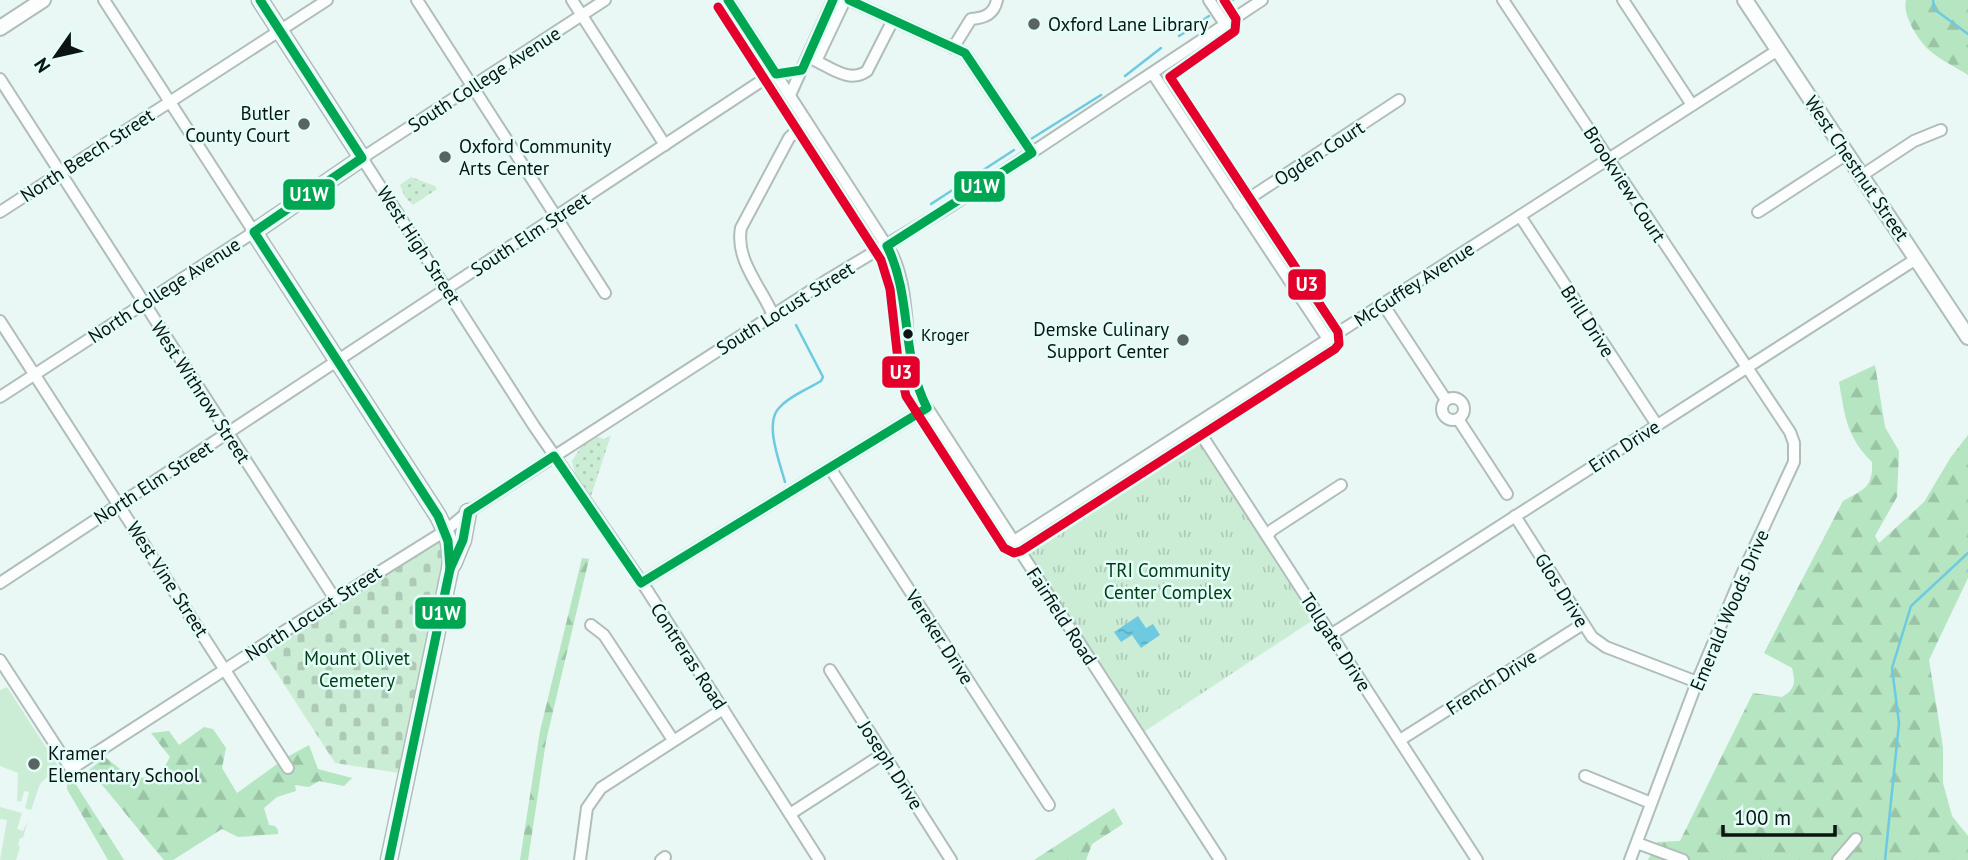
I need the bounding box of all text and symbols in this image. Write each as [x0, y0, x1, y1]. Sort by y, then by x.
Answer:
place label: Oxford Lane Library [1048, 12, 1209, 36]
marker: Oxford Lane Library [1026, 16, 1042, 32]
north arrow [21, 21, 91, 91]
street label: South College Avenue [403, 21, 565, 137]
text: N [28, 54, 55, 77]
street label: West Chestnut Street [1799, 91, 1915, 246]
place label: Butler County Court [185, 101, 291, 147]
street label: North Beech Street [16, 103, 159, 207]
street label: Ogden Court [1269, 115, 1369, 191]
marker: Butler County Court [296, 116, 312, 132]
street label: Brookview Court [1579, 122, 1672, 247]
place label: Oxford Community Arts Center [459, 134, 611, 180]
marker: Oxford Community Arts Center [437, 149, 453, 165]
line badge: U1W [953, 170, 1006, 203]
text: U1W [960, 174, 1000, 198]
line badge: U1W [282, 178, 336, 211]
street label: West High Street [372, 181, 466, 309]
text: U1W [289, 182, 329, 206]
street label: South Elm Street [466, 186, 595, 281]
street label: North College Avenue [83, 232, 245, 348]
street label: McGuffey Avenue [1349, 236, 1479, 332]
street label: South Locust Street [712, 256, 859, 360]
line badge: U3 [1287, 268, 1327, 301]
text: U3 [1296, 272, 1318, 296]
street label: Brill Drive [1556, 280, 1620, 362]
street label: West Withrow Street [146, 316, 256, 468]
place label: Demske Culinary Support Center [1033, 317, 1170, 363]
place label: Kroger [921, 324, 970, 346]
marker: Kroger [901, 327, 915, 341]
marker: Demske Culinary Support Center [1175, 332, 1191, 348]
line badge: U3 [881, 355, 921, 389]
text: U3 [890, 360, 912, 384]
street label: Erin Drive [1584, 414, 1664, 478]
street label: North Elm Street [89, 434, 217, 529]
street label: West Vine Street [122, 517, 215, 642]
street label: Emerald Woods Drive [1684, 526, 1774, 694]
street label: Glos Drive [1530, 548, 1594, 632]
park label: TRI Community Center Complex [1104, 558, 1232, 604]
street label: North Locust Street [240, 560, 386, 666]
street label: Fairfield Road [1021, 563, 1103, 669]
street label: Vereker Drive [900, 584, 980, 689]
street label: Tollgate Drive [1295, 588, 1377, 696]
line badge: U1W [414, 596, 467, 630]
street label: Contreras Road [646, 598, 732, 714]
text: U1W [421, 601, 461, 625]
street label: French Drive [1441, 644, 1541, 720]
park label: Mount Olivet Cemetery [304, 646, 411, 692]
street label: Joseph Drive [853, 715, 929, 814]
place label: Kramer Elementary School [48, 741, 200, 787]
marker: Kramer Elementary School [26, 756, 42, 772]
scale bar [1723, 794, 1835, 838]
text: 100 m [1734, 804, 1791, 831]

